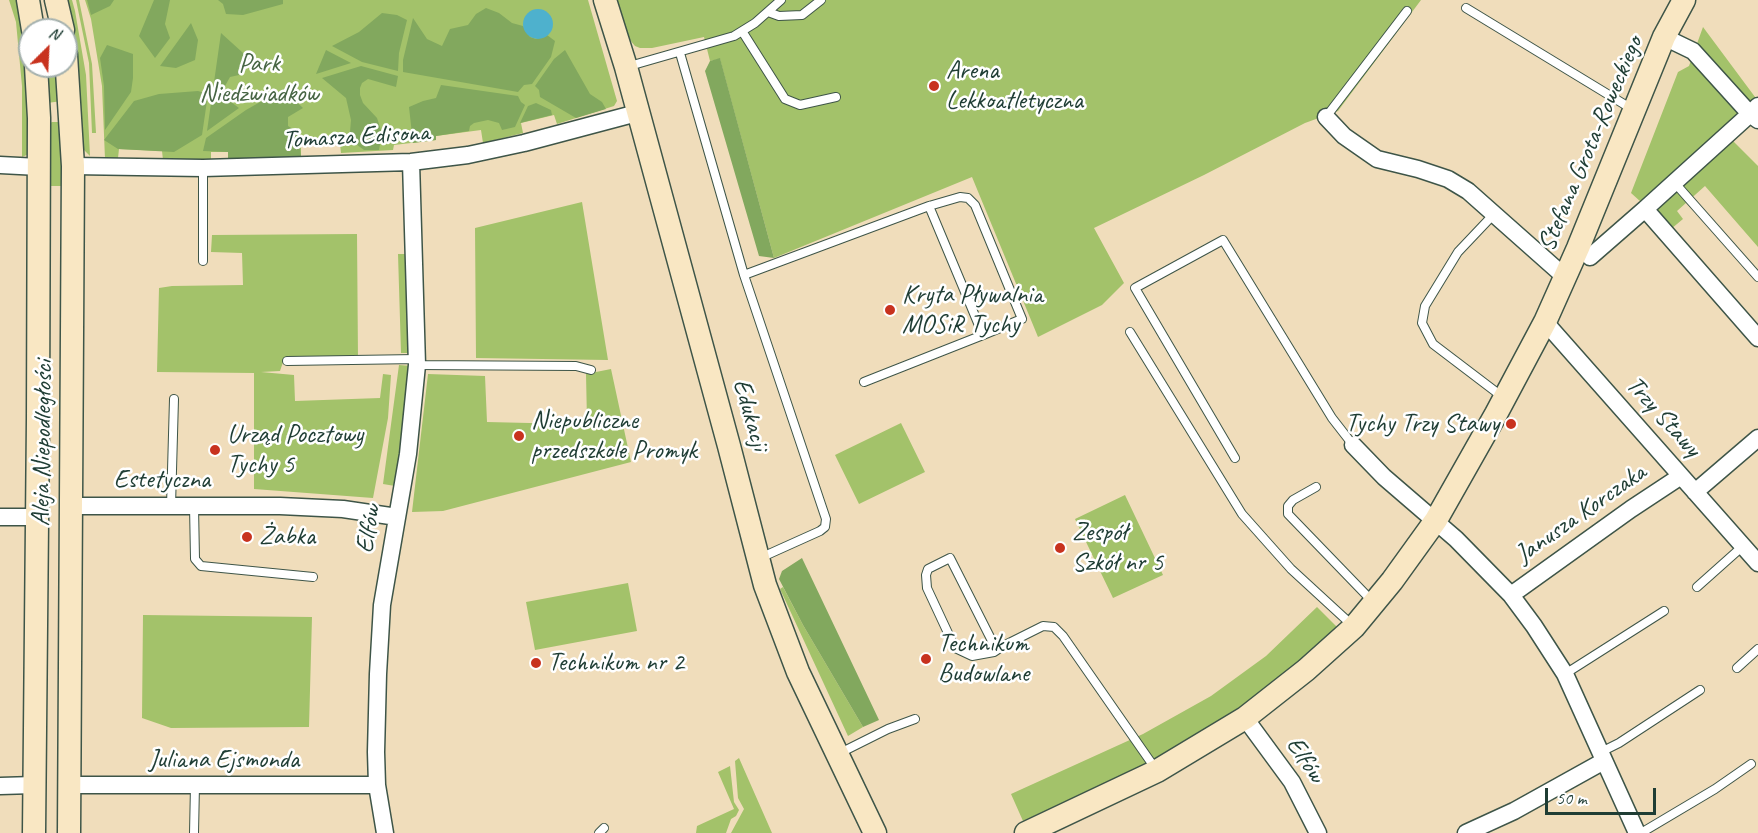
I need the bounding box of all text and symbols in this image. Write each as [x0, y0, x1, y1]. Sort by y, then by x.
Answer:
north arrow [18, 18, 78, 78]
text: N [46, 22, 63, 45]
street label: Stefana Grota-Roweckiego [1532, 32, 1650, 256]
park label: Park Niedźwiadków [199, 48, 319, 110]
place label: Arena Lekkoatletyczna [946, 55, 1083, 116]
marker: Arena Lekkoatletyczna [927, 79, 941, 93]
street label: Tomasza Edisona [282, 118, 430, 156]
place label: Kryta Pływalnia MOSiR Tychy [902, 279, 1043, 340]
marker: Kryta Pływalnia MOSiR Tychy [883, 303, 897, 317]
street label: Aleja Niepodległości [26, 359, 60, 527]
street label: Trzy Stawy [1619, 370, 1707, 464]
street label: Edukacji [725, 376, 775, 454]
place label: Niepubliczne przedszkole Promyk [531, 405, 697, 466]
place label: Tychy Trzy Stawy [1345, 408, 1499, 440]
marker: Tychy Trzy Stawy [1504, 417, 1518, 431]
place label: Urząd Pocztowy Tychy 5 [227, 419, 363, 480]
marker: Niepubliczne przedszkole Promyk [512, 429, 526, 443]
marker: Urząd Pocztowy Tychy 5 [208, 443, 222, 457]
street label: Janusza Korczaka [1510, 457, 1652, 571]
street label: Estetyczna [114, 464, 210, 496]
street label: Elfów [349, 502, 389, 556]
place label: Zespół Szkół nr 5 [1072, 517, 1163, 578]
place label: Żabka [259, 521, 315, 553]
marker: Żabka [240, 530, 254, 544]
marker: Zespół Szkół nr 5 [1053, 541, 1067, 555]
place label: Technikum Budowlane [938, 628, 1029, 690]
place label: Technikum nr 2 [548, 647, 684, 679]
marker: Technikum Budowlane [919, 652, 933, 666]
marker: Technikum nr 2 [529, 656, 543, 670]
street label: Elfów [1279, 731, 1331, 789]
street label: Juliana Ejsmonda [149, 744, 299, 776]
scale bar [1548, 776, 1659, 814]
text: 50 m [1556, 787, 1587, 809]

